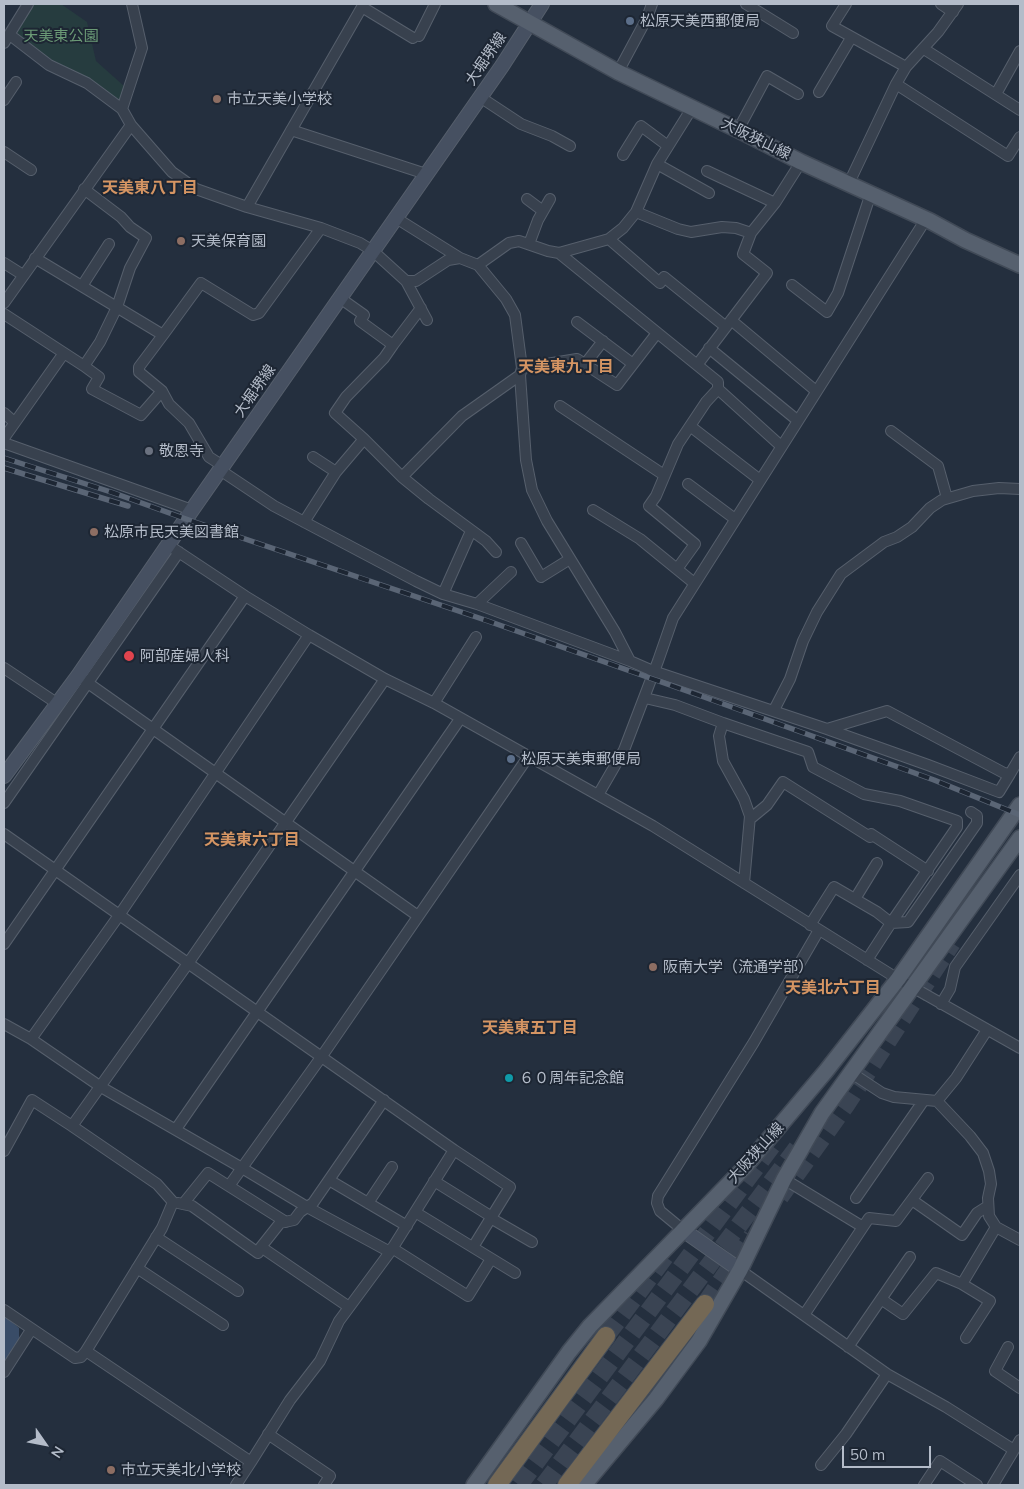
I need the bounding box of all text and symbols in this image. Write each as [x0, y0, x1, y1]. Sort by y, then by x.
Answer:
place label: 松原天美西郵便局 [640, 12, 760, 30]
marker: 松原天美西郵便局 [624, 15, 636, 27]
park label: 天美東公園 [24, 27, 98, 45]
street label: 大堀堺線 [462, 29, 510, 89]
place label: 市立天美小学校 [227, 90, 332, 108]
marker: 市立天美小学校 [211, 93, 223, 105]
street label: 大阪狭山線 [718, 114, 794, 164]
district label: 天美東八丁目 [102, 178, 198, 198]
place label: 天美保育園 [191, 232, 266, 250]
marker: 天美保育園 [175, 235, 187, 247]
district label: 天美東九丁目 [518, 357, 614, 377]
street label: 大堀堺線 [230, 361, 280, 421]
place label: 敬恩寺 [159, 442, 204, 460]
marker: 敬恩寺 [143, 445, 155, 457]
place label: 松原市民天美図書館 [104, 523, 239, 541]
marker: 松原市民天美図書館 [88, 526, 100, 538]
place label: 阿部産婦人科 [140, 647, 230, 665]
marker: 阿部産婦人科 [122, 649, 136, 663]
place label: 松原天美東郵便局 [521, 750, 641, 768]
marker: 松原天美東郵便局 [505, 753, 517, 765]
district label: 天美東六丁目 [204, 830, 300, 850]
place label: 阪南大学（流通学部） [663, 958, 813, 976]
marker: 阪南大学（流通学部） [647, 961, 659, 973]
district label: 天美北六丁目 [785, 978, 881, 998]
district label: 天美東五丁目 [482, 1018, 578, 1038]
place label: ６０周年記念館 [519, 1069, 624, 1087]
marker: ６０周年記念館 [503, 1072, 515, 1084]
street label: 大阪狭山線 [724, 1119, 788, 1187]
north arrow [20, 1419, 70, 1469]
scale bar [844, 1436, 933, 1468]
text: N [47, 1443, 68, 1462]
text: 50 m [850, 1445, 885, 1464]
place label: 市立天美北小学校 [121, 1461, 241, 1479]
marker: 市立天美北小学校 [105, 1464, 117, 1476]

